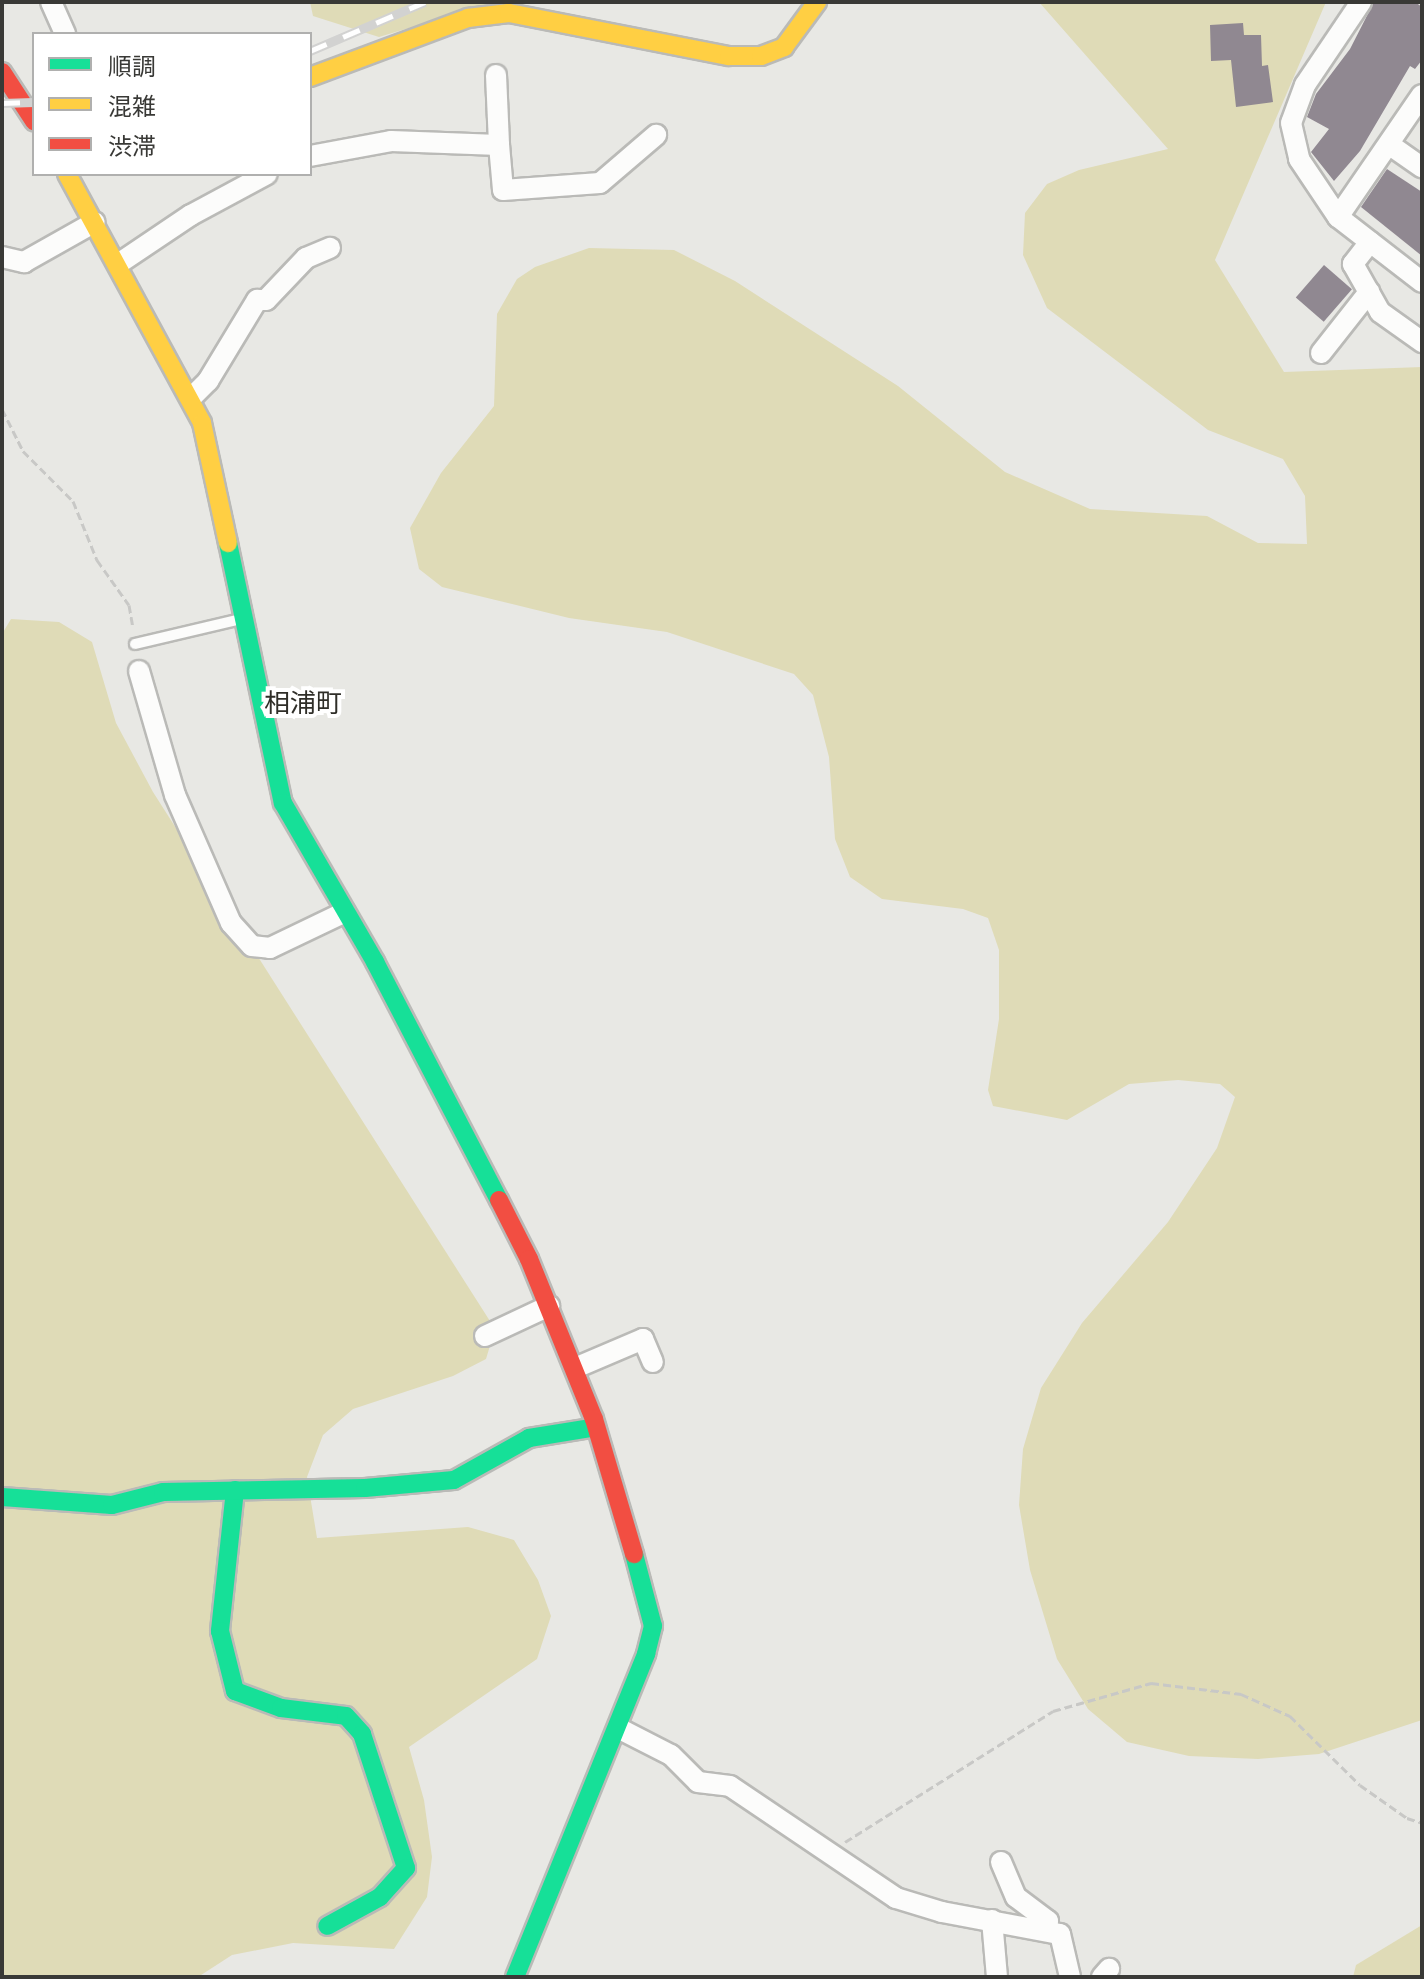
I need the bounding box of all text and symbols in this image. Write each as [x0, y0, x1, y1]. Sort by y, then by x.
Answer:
legend [32, 32, 312, 176]
text: 順調 [108, 53, 156, 80]
text: 混雑 [108, 93, 156, 120]
text: 渋滞 [108, 133, 156, 160]
district label: 相浦町 [264, 687, 342, 719]

